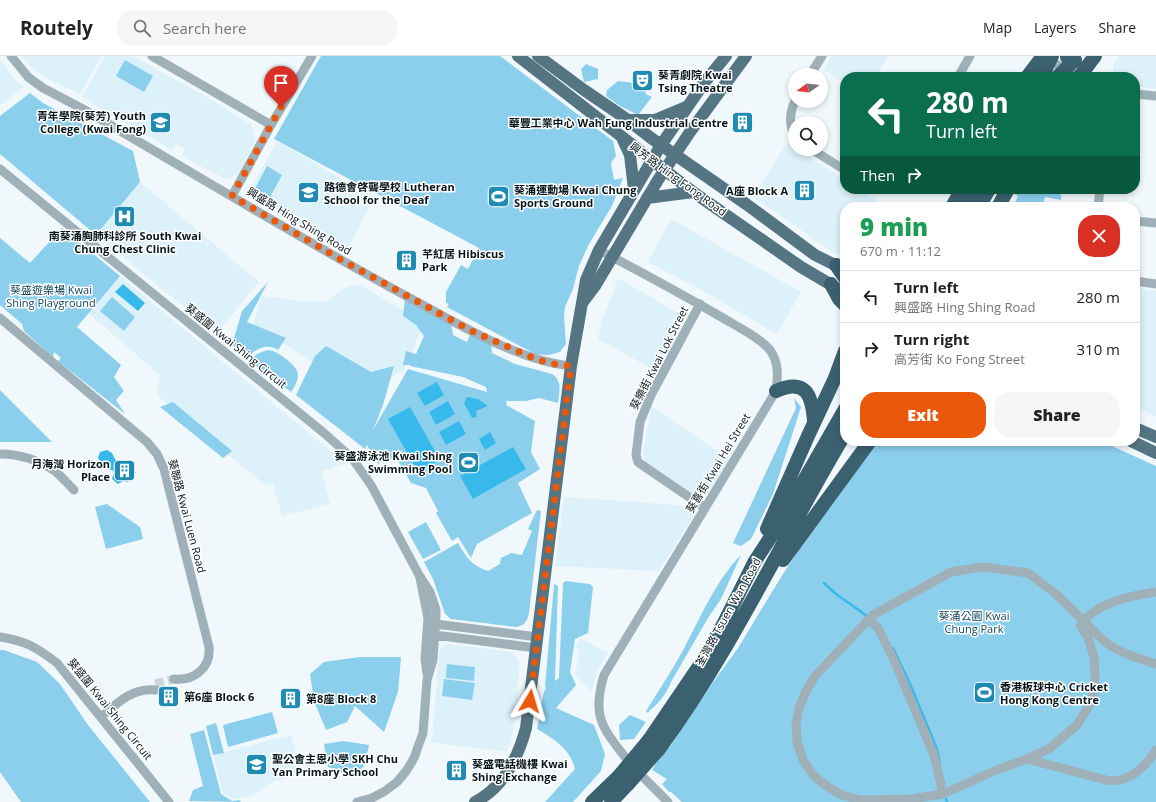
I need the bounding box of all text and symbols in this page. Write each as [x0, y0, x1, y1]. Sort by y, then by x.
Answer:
search box [117, 10, 397, 46]
text: Routely [20, 15, 93, 41]
icon: search [131, 17, 153, 39]
text: Search here [163, 18, 246, 38]
text: Map [983, 18, 1012, 37]
text: Layers [1034, 18, 1076, 37]
text: Share [1098, 18, 1136, 37]
pin [264, 66, 298, 107]
place label: 葵青劇院 Kwai Tsing Theatre [658, 67, 733, 95]
theatre icon: 葵青劇院 Kwai Tsing Theatre [629, 68, 655, 94]
north arrow [788, 68, 828, 108]
map controls [788, 68, 828, 156]
icon: arrive [270, 72, 292, 94]
text: 280 m [926, 83, 1009, 121]
icon: left [860, 88, 912, 140]
place label: 青年學院(葵芳) Youth College (Kwai Fong) [37, 108, 146, 136]
school or university icon: 青年學院(葵芳) Youth College (Kwai Fong) [148, 109, 174, 135]
building icon: 華豐工業中心 Wah Fung Industrial Centre [730, 110, 756, 136]
place label: 華豐工業中心 Wah Fung Industrial Centre [509, 115, 729, 130]
button: search [788, 116, 828, 156]
text: Turn left [926, 119, 997, 143]
street label: 興芳路 Hing Fong Road [627, 138, 730, 219]
icon: right [903, 164, 925, 186]
text: Then [860, 165, 895, 185]
building icon: A座 Block A [791, 178, 817, 204]
place label: 路德會啓聾學校 Lutheran School for the Deaf [324, 179, 455, 207]
school or university icon: 路德會啓聾學校 Lutheran School for the Deaf [296, 180, 322, 206]
place label: 葵涌運動場 Kwai Chung Sports Ground [514, 182, 637, 210]
street label: 興盛路 Hing Shing Road [244, 183, 354, 258]
sports icon: 葵涌運動場 Kwai Chung Sports Ground [486, 183, 512, 209]
place label: A座 Block A [726, 183, 788, 198]
hospital icon: 南葵涌胸肺科診所 South Kwai Chung Chest Clinic [112, 203, 138, 229]
text: 9 min [860, 210, 928, 243]
button: close [1078, 215, 1120, 257]
place label: 南葵涌胸肺科診所 South Kwai Chung Chest Clinic [49, 228, 201, 256]
text: 670 m · 11:12 [860, 242, 941, 260]
place label: 芊紅居 Hibiscus Park [422, 246, 504, 274]
building icon: 芊紅居 Hibiscus Park [393, 247, 419, 273]
text: Turn left [894, 277, 959, 297]
park label: 葵盛遊樂場 Kwai Shing Playground [6, 282, 96, 310]
icon: left [860, 286, 882, 308]
text: 280 m [1076, 287, 1120, 307]
text: 興盛路 Hing Shing Road [894, 298, 1035, 316]
street label: 葵盛圍 Kwai Shing Circuit [182, 300, 290, 391]
street label: 葵樂街 Kwai Lok Street [626, 303, 691, 412]
text: Turn right [894, 329, 969, 349]
icon: right [860, 338, 882, 360]
text: 310 m [1076, 339, 1120, 359]
text: 高芳街 Ko Fong Street [894, 350, 1025, 368]
button: Exit [860, 392, 986, 438]
button: Share [994, 392, 1120, 438]
street label: 葵喜街 Kwai Hei Street [682, 410, 753, 515]
place label: 葵盛游泳池 Kwai Shing Swimming Pool [334, 448, 453, 476]
sports icon: 葵盛游泳池 Kwai Shing Swimming Pool [455, 449, 481, 475]
place label: 月海灣 Horizon Place [31, 456, 110, 484]
building icon: 月海灣 Horizon Place [112, 457, 138, 483]
street label: 葵聯路 Kwai Luen Road [165, 457, 210, 575]
street label: 荃灣路 Tsuen Wan Road [691, 555, 764, 669]
park label: 葵涌公園 Kwai Chung Park [938, 608, 1010, 636]
street label: 葵盛圍 Kwai Shing Circuit [65, 655, 156, 763]
place label: 香港板球中心 Cricket Hong Kong Centre [1000, 679, 1108, 707]
position arrow [509, 680, 551, 722]
sports icon: 香港板球中心 Cricket Hong Kong Centre [971, 680, 997, 706]
building icon: 第6座 Block 6 [155, 684, 181, 710]
building icon: 第8座 Block 8 [277, 686, 303, 712]
place label: 第6座 Block 6 [184, 689, 254, 704]
place label: 第8座 Block 8 [306, 691, 376, 706]
place label: 聖公會主恩小學 SKH Chu Yan Primary School [272, 751, 398, 779]
school or university icon: 聖公會主恩小學 SKH Chu Yan Primary School [244, 752, 270, 778]
place label: 葵盛電話機樓 Kwai Shing Exchange [472, 756, 568, 784]
building icon: 葵盛電話機樓 Kwai Shing Exchange [444, 757, 470, 783]

